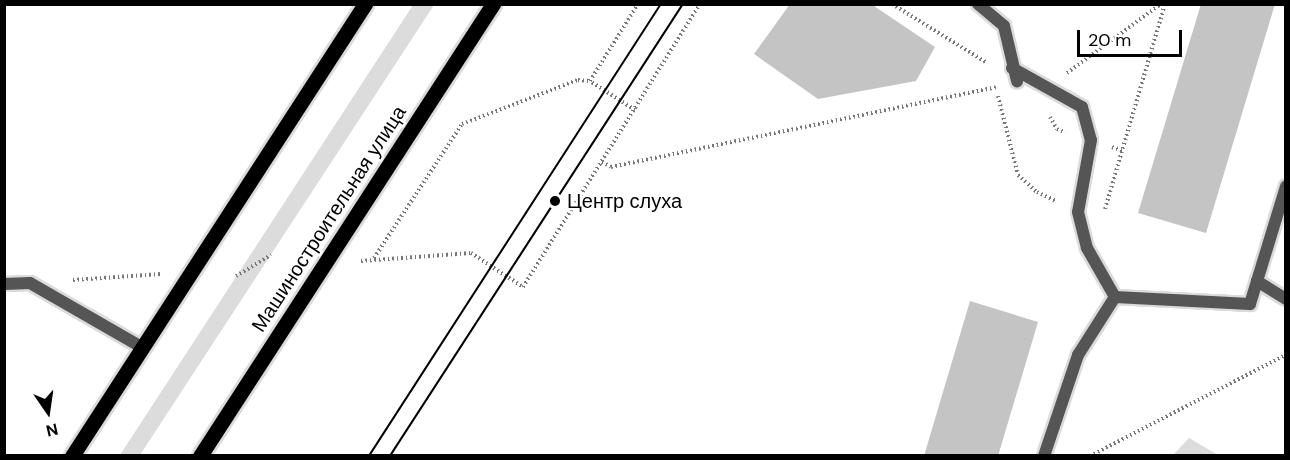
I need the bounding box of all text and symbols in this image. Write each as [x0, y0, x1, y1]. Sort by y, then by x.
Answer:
scale bar [1080, 18, 1185, 56]
text: 20 m [1088, 28, 1131, 52]
street label: Машиностроительная улица [247, 101, 411, 337]
place label: Центр слуха [567, 189, 682, 213]
marker: Центр слуха [548, 194, 562, 208]
north arrow [18, 382, 78, 442]
text: N [44, 418, 60, 442]

